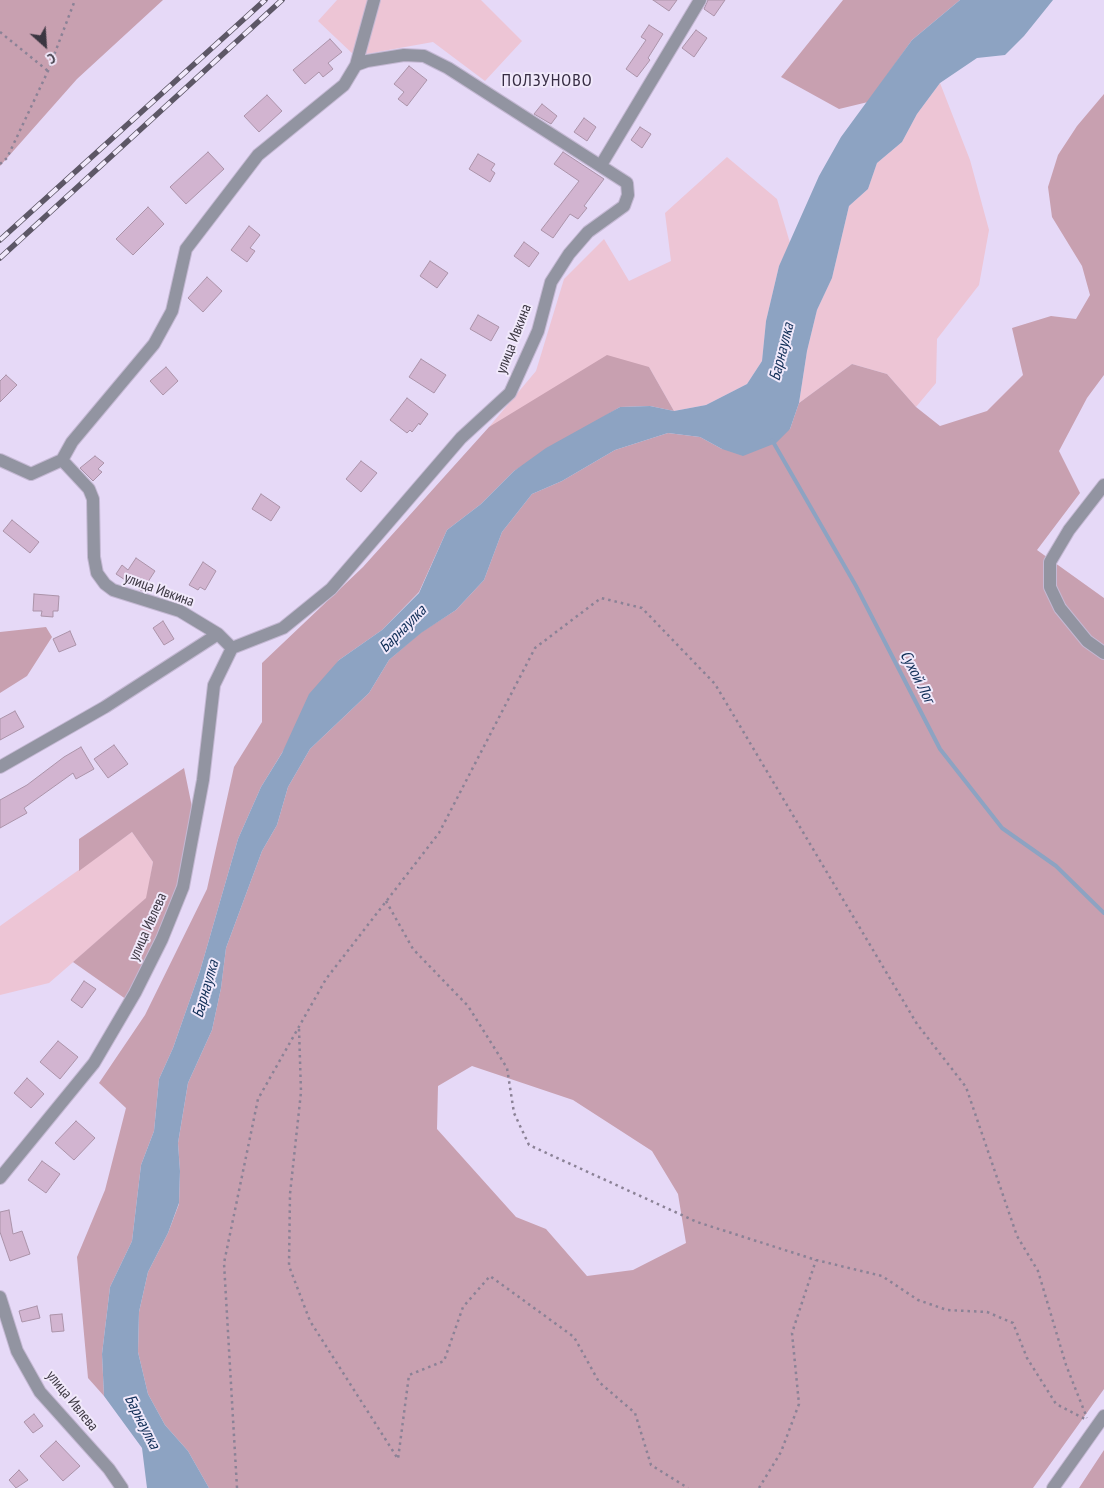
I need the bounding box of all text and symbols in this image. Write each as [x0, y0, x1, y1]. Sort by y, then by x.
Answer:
north arrow [20, 20, 70, 70]
text: С [45, 49, 58, 68]
district label: ПОЛЗУНОВО [500, 70, 594, 92]
street label: улица Ивкина [493, 302, 535, 376]
water label: Барнаулка [766, 321, 798, 383]
street label: улица Ивкина [122, 569, 196, 611]
water label: Барнаулка [375, 601, 431, 657]
water label: Сухой Лог [896, 647, 938, 707]
street label: улица Ивлева [125, 890, 171, 964]
water label: Барнаулка [189, 958, 223, 1020]
street label: улица Ивлева [42, 1367, 102, 1435]
water label: Барнаулка [120, 1391, 164, 1453]

